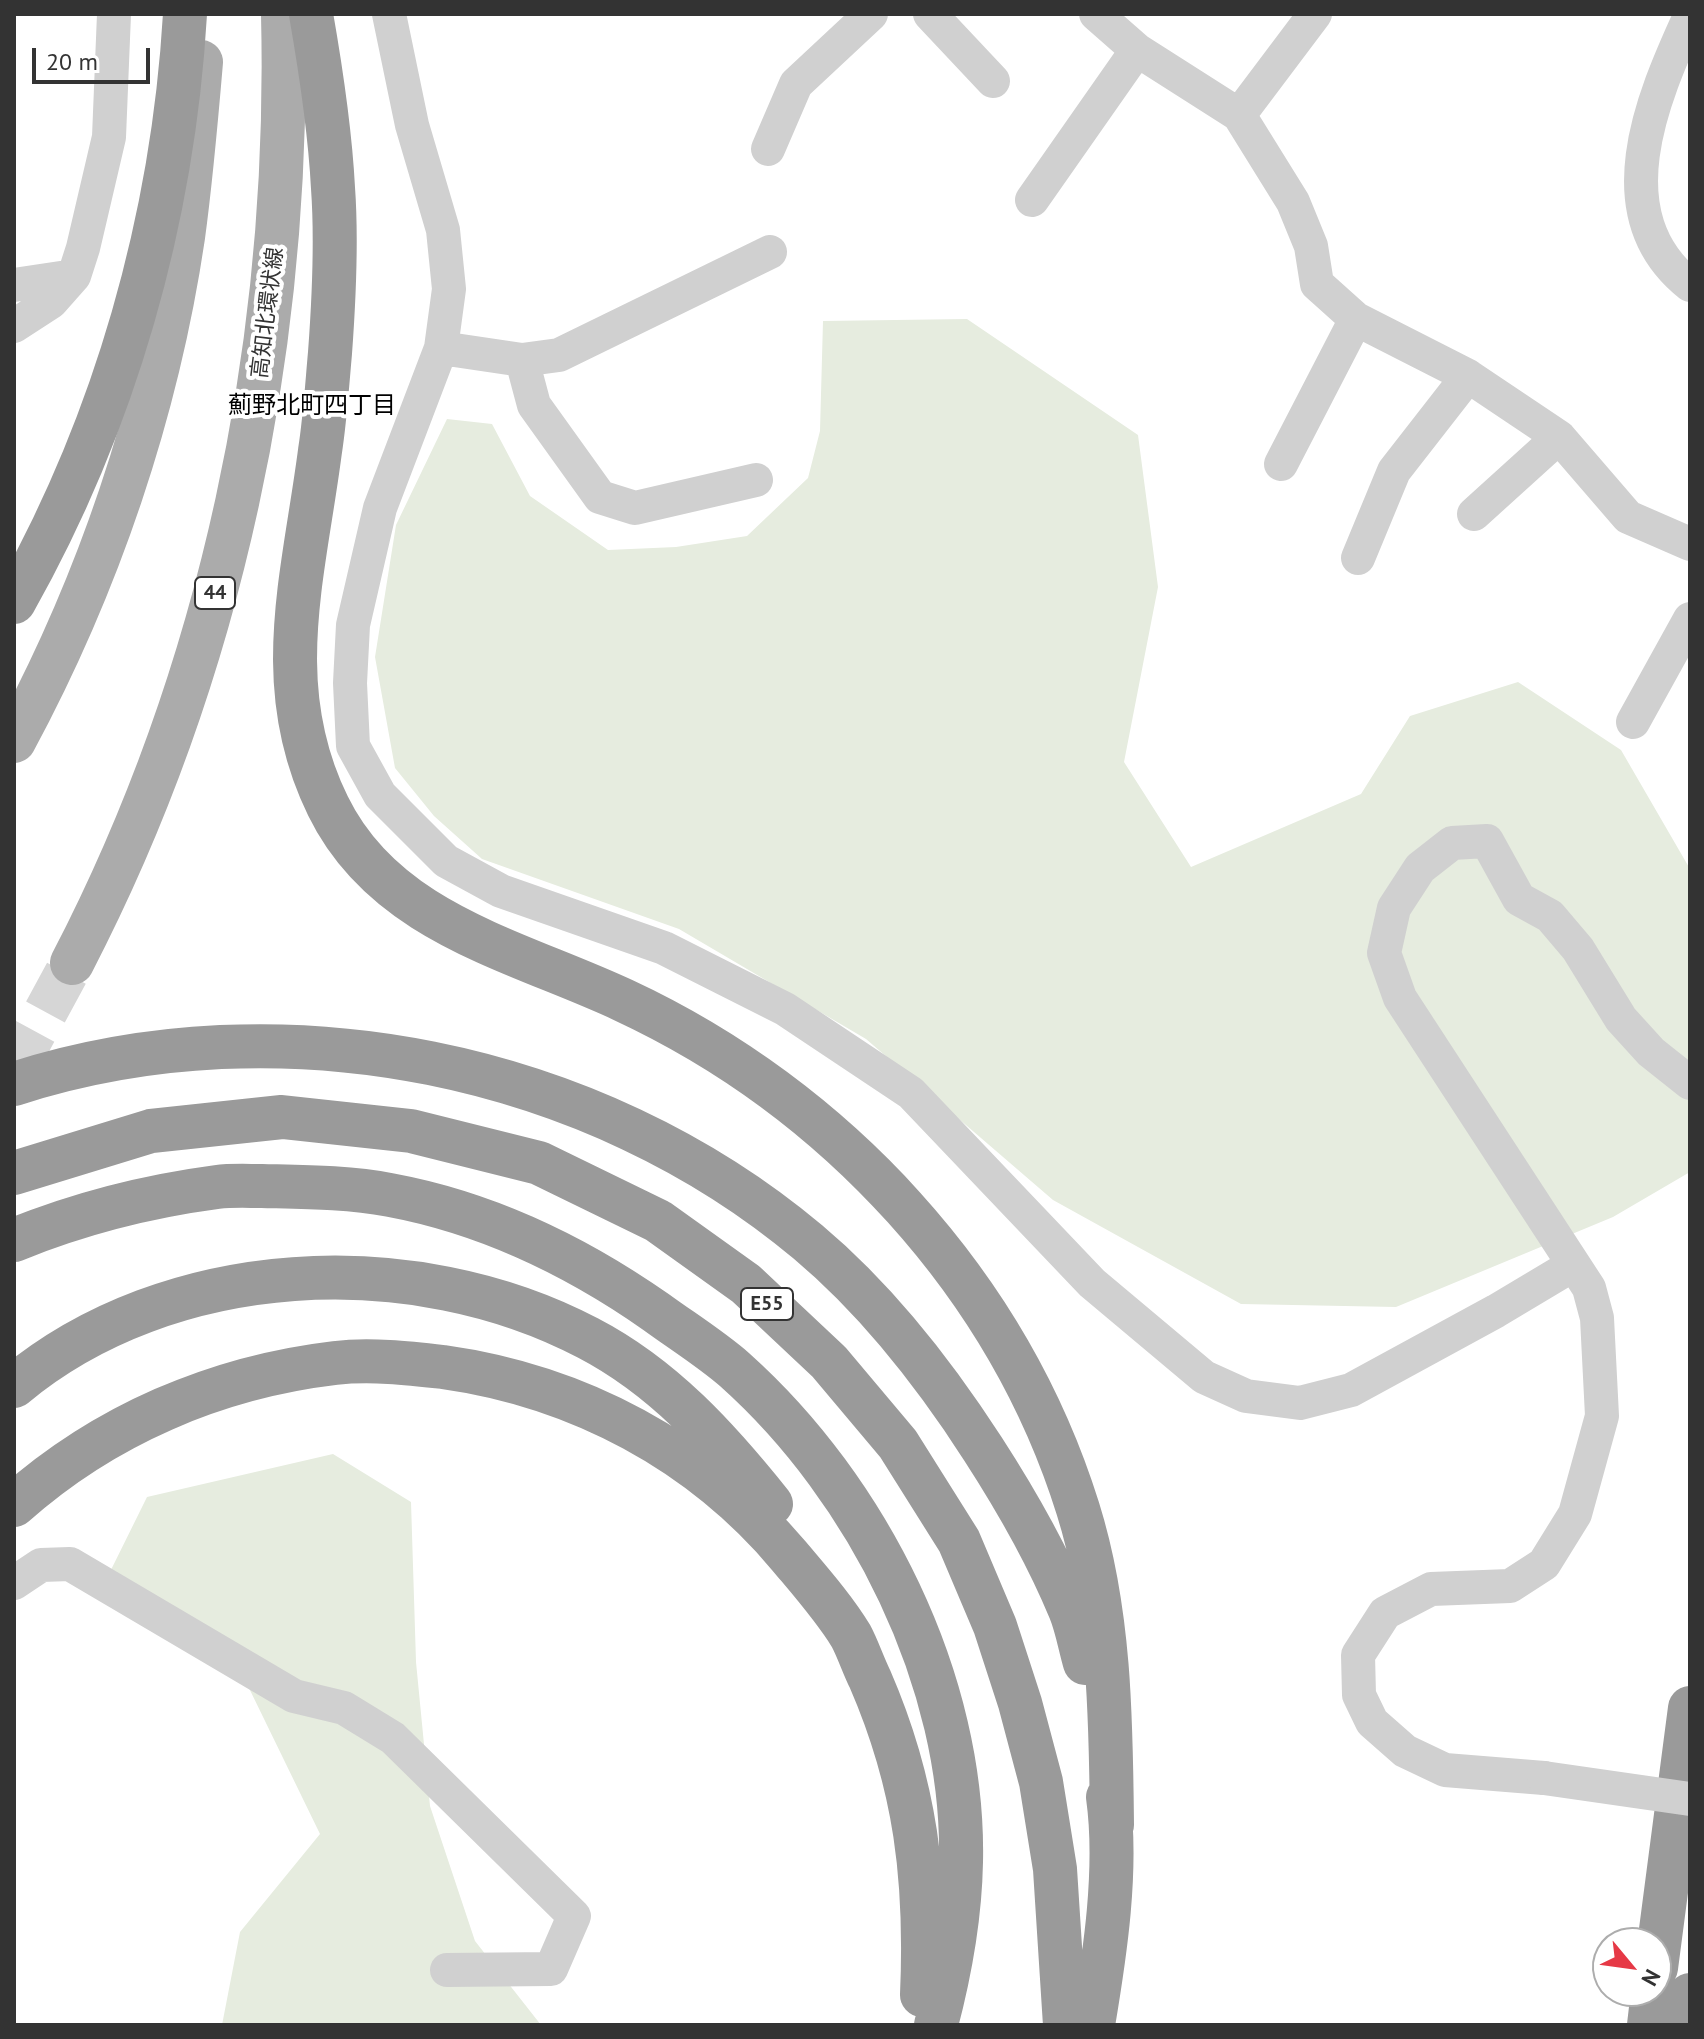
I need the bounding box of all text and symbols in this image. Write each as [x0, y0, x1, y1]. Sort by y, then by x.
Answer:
scale bar [36, 32, 154, 82]
text: 20 m [46, 46, 98, 77]
street label: 高知北環状線 [247, 246, 289, 380]
district label: 薊野北町四丁目 [228, 392, 396, 420]
road number: 44 [195, 577, 235, 609]
road number: E55 [741, 1288, 793, 1320]
north arrow [1592, 1927, 1672, 2007]
text: N [1635, 1965, 1667, 1991]

